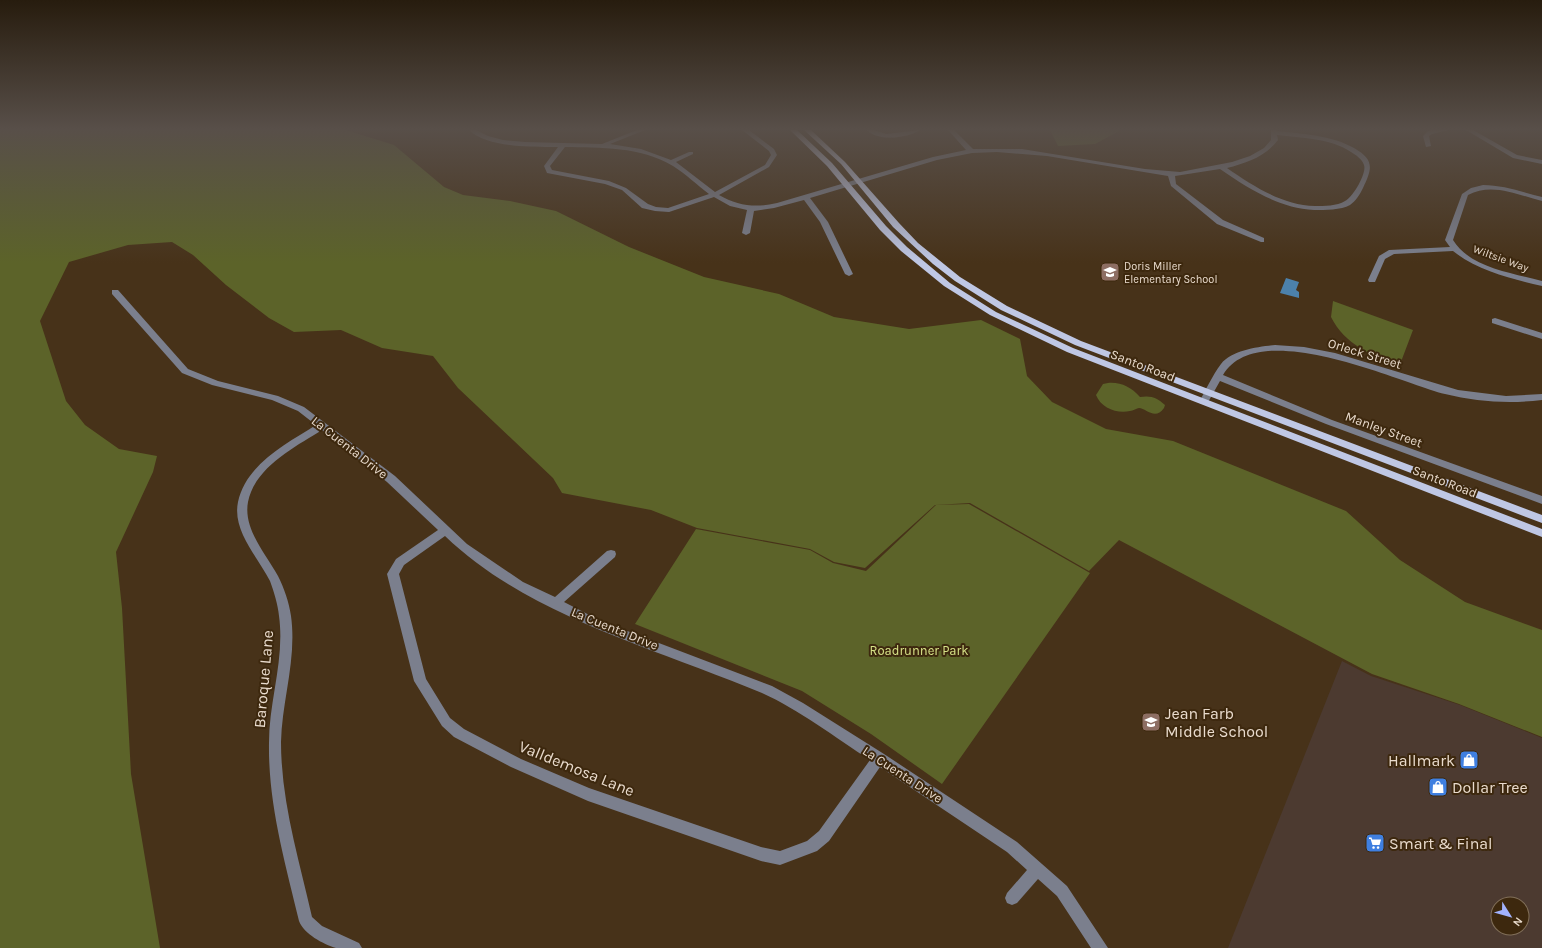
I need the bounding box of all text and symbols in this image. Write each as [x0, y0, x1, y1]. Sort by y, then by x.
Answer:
street label: Wiltsie Way [1471, 242, 1530, 275]
place label: Doris Miller Elementary School [1124, 260, 1217, 286]
school or university icon: Doris Miller Elementary School [1099, 261, 1121, 283]
street label: Orleck Street [1326, 335, 1404, 372]
street label: Santo Road [1108, 346, 1177, 385]
street label: Manley Street [1343, 409, 1425, 450]
street label: La Cuenta Drive [309, 413, 391, 482]
street label: Santo Road [1410, 462, 1479, 501]
street label: La Cuenta Drive [569, 604, 661, 653]
street label: Baroque Lane [250, 629, 277, 729]
park label: Roadrunner Park [869, 643, 969, 658]
place label: Jean Farb Middle School [1165, 704, 1268, 741]
school or university icon: Jean Farb Middle School [1140, 711, 1162, 733]
street label: Valldemosa Lane [516, 737, 637, 800]
street label: La Cuenta Drive [860, 743, 946, 806]
shop icon: Hallmark [1458, 749, 1480, 771]
place label: Hallmark [1388, 751, 1455, 770]
shop icon: Dollar Tree [1427, 776, 1449, 798]
place label: Dollar Tree [1452, 778, 1528, 797]
supermarket icon: Smart & Final [1364, 832, 1386, 854]
place label: Smart & Final [1389, 834, 1493, 853]
north arrow [1490, 896, 1530, 936]
text: N [1510, 915, 1525, 929]

